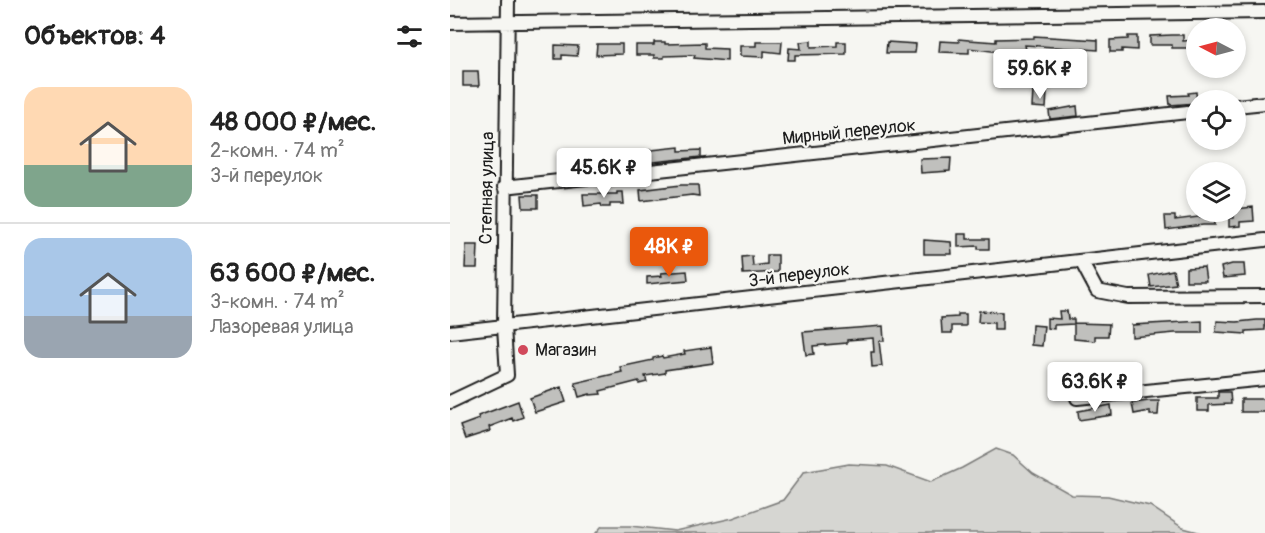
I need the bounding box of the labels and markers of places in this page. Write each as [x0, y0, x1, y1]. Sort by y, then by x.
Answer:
pin: 59.6K ₽ [985, 49, 1095, 100]
pin: 45.6K ₽ [549, 148, 659, 199]
pin: 48K ₽ [627, 227, 711, 278]
place label: Магазин [535, 339, 597, 362]
marker: Магазин [516, 343, 530, 357]
pin: 63.6K ₽ [1040, 362, 1150, 413]

